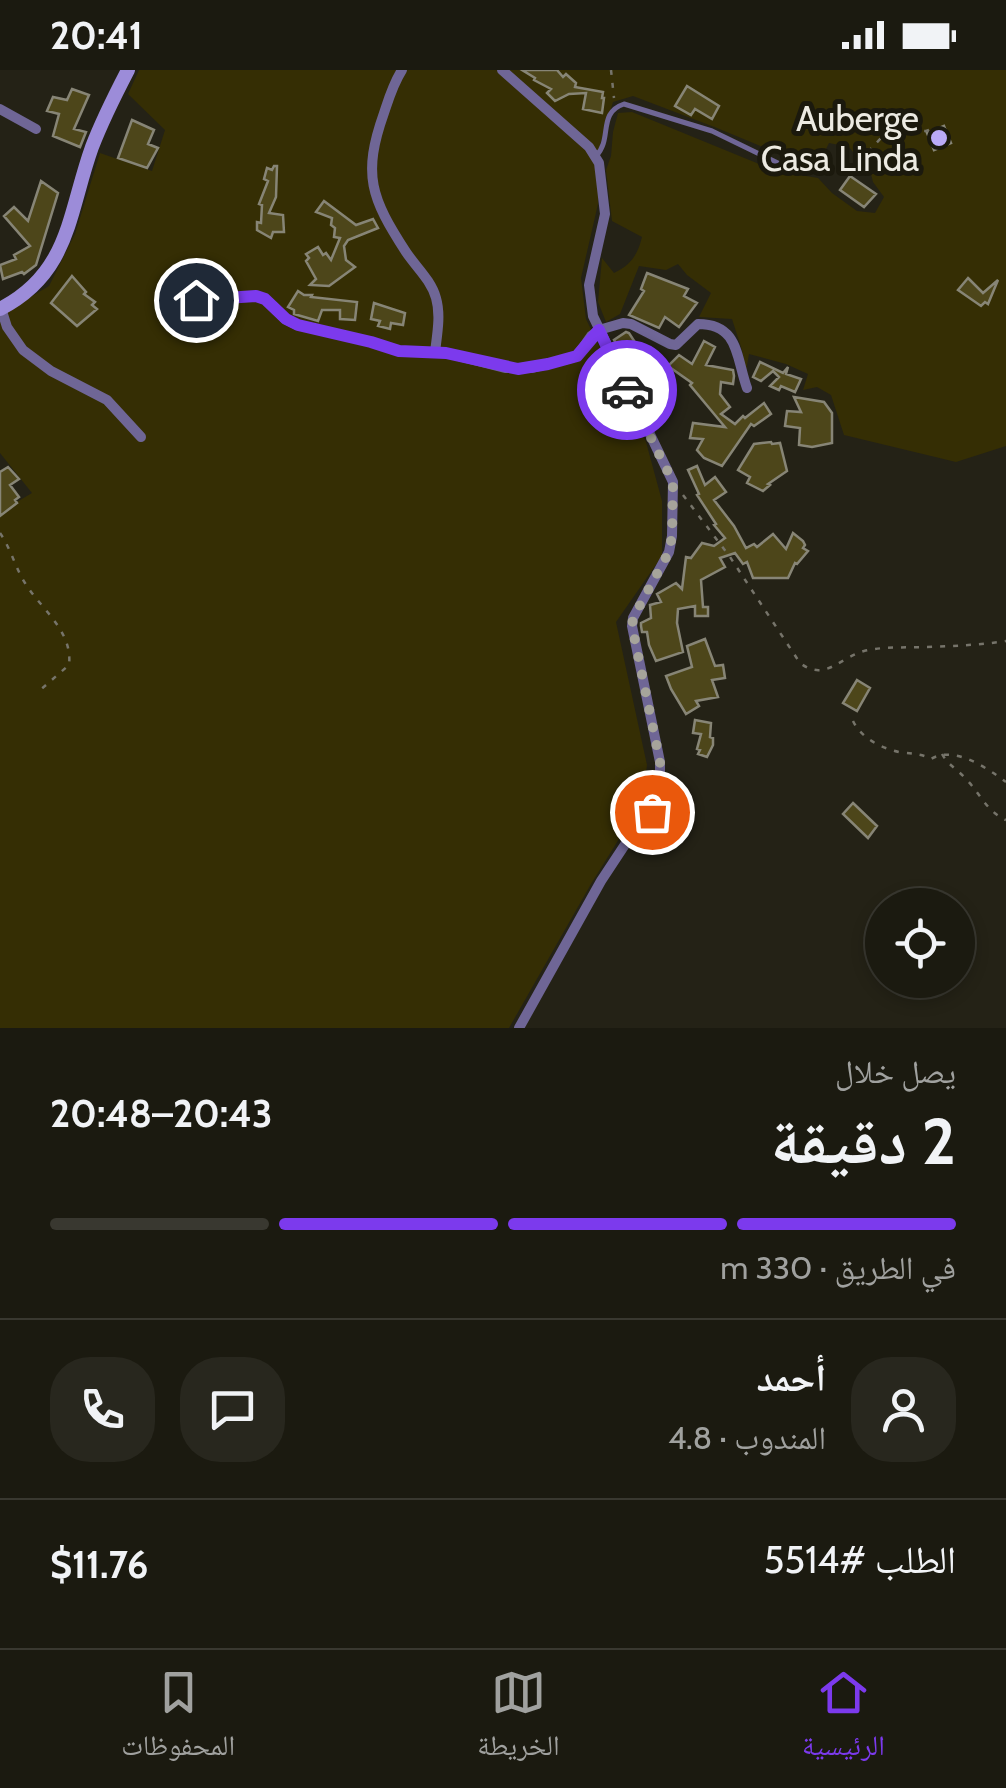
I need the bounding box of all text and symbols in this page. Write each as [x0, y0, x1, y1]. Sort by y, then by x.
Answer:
text: 20:41 [50, 12, 143, 59]
place label: Auberge Casa Linda [761, 97, 919, 180]
marker: Auberge Casa Linda [928, 127, 950, 149]
pin [154, 258, 239, 343]
icon: home [169, 273, 224, 328]
courier [577, 340, 677, 440]
icon: car [600, 363, 655, 418]
pin [610, 770, 695, 855]
icon: bag [625, 785, 680, 840]
map controls [865, 888, 975, 998]
button: locate [865, 888, 975, 998]
text: يصل خلال [835, 1052, 956, 1091]
text: 20:43–20:48 [50, 1090, 272, 1137]
text: 2 دقيقة [770, 1101, 956, 1180]
text: في الطريق · 330 m [720, 1248, 956, 1287]
text: أحمد [756, 1354, 826, 1401]
button: phone [50, 1357, 155, 1462]
button: chat [180, 1357, 285, 1462]
button: person [851, 1357, 956, 1462]
text: المندوب · 4.8 [668, 1418, 826, 1457]
text: الطلب #5514 [764, 1536, 956, 1583]
text: $11.76 [50, 1541, 148, 1588]
tab: المحفوظات [121, 1665, 235, 1773]
tab: الخريطة [477, 1665, 560, 1773]
tab: الرئيسية [802, 1665, 885, 1773]

